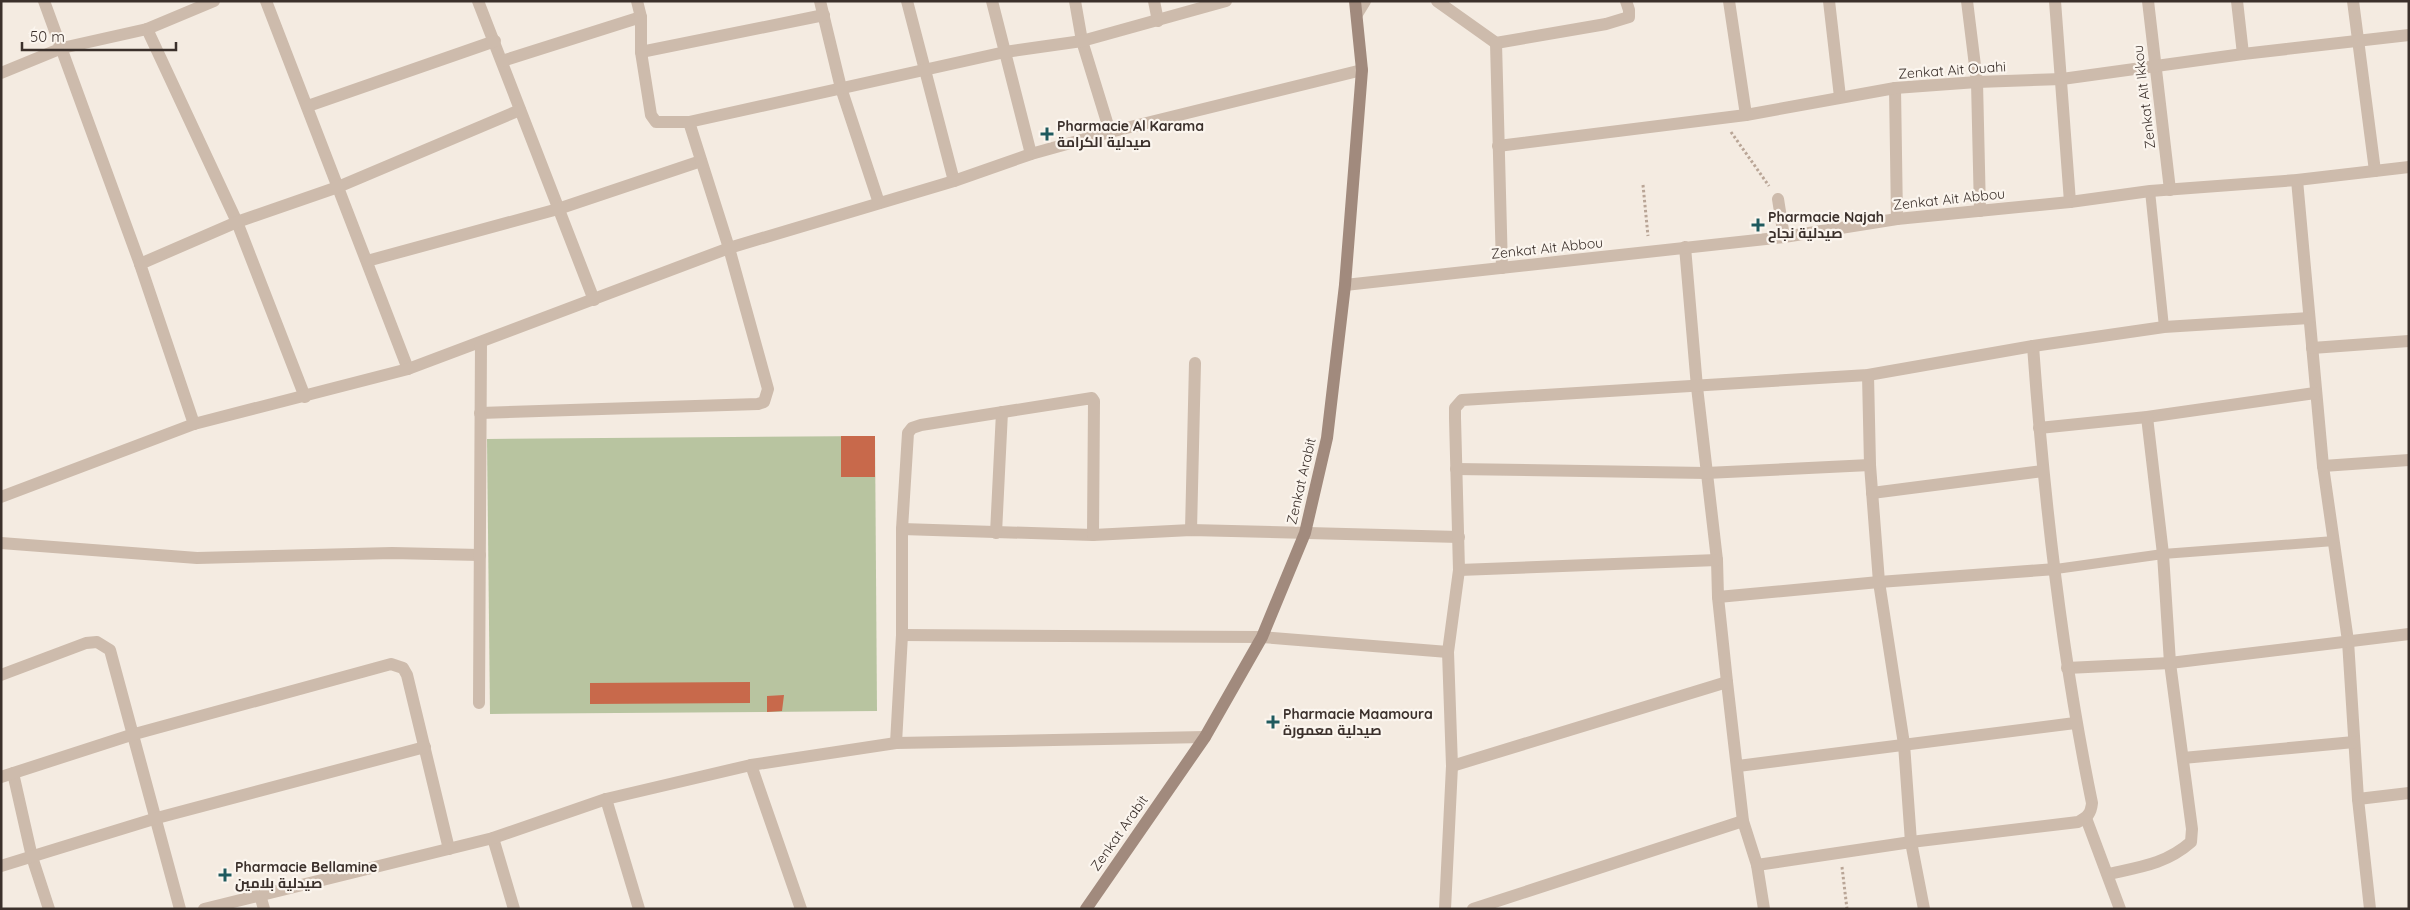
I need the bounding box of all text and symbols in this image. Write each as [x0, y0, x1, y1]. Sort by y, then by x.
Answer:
scale bar [22, 20, 176, 52]
text: 50 m [30, 27, 65, 46]
street label: Zenkat Ait Ikkou [2129, 44, 2159, 150]
street label: Zenkat Ait Ouahi [1897, 57, 2007, 83]
place label: Pharmacie Al Karama صيدلية الكرامة [1057, 117, 1204, 151]
marker: Pharmacie Al Karama صيدلية الكرامة [1041, 128, 1053, 140]
street label: Zenkat Ait Abbou [1892, 184, 2006, 214]
place label: Pharmacie Najah صيدلية نجاح [1768, 208, 1884, 243]
marker: Pharmacie Najah صيدلية نجاح [1752, 219, 1764, 231]
street label: Zenkat Ait Abbou [1490, 233, 1604, 263]
street label: Zenkat Arabit [1282, 436, 1320, 526]
place label: Pharmacie Maamoura صيدلية معمورة [1283, 705, 1433, 739]
marker: Pharmacie Maamoura صيدلية معمورة [1267, 716, 1279, 728]
street label: Zenkat Arabit [1086, 791, 1152, 874]
place label: Pharmacie Bellamine صيدلية بلامين [235, 858, 378, 892]
marker: Pharmacie Bellamine صيدلية بلامين [219, 869, 231, 881]

